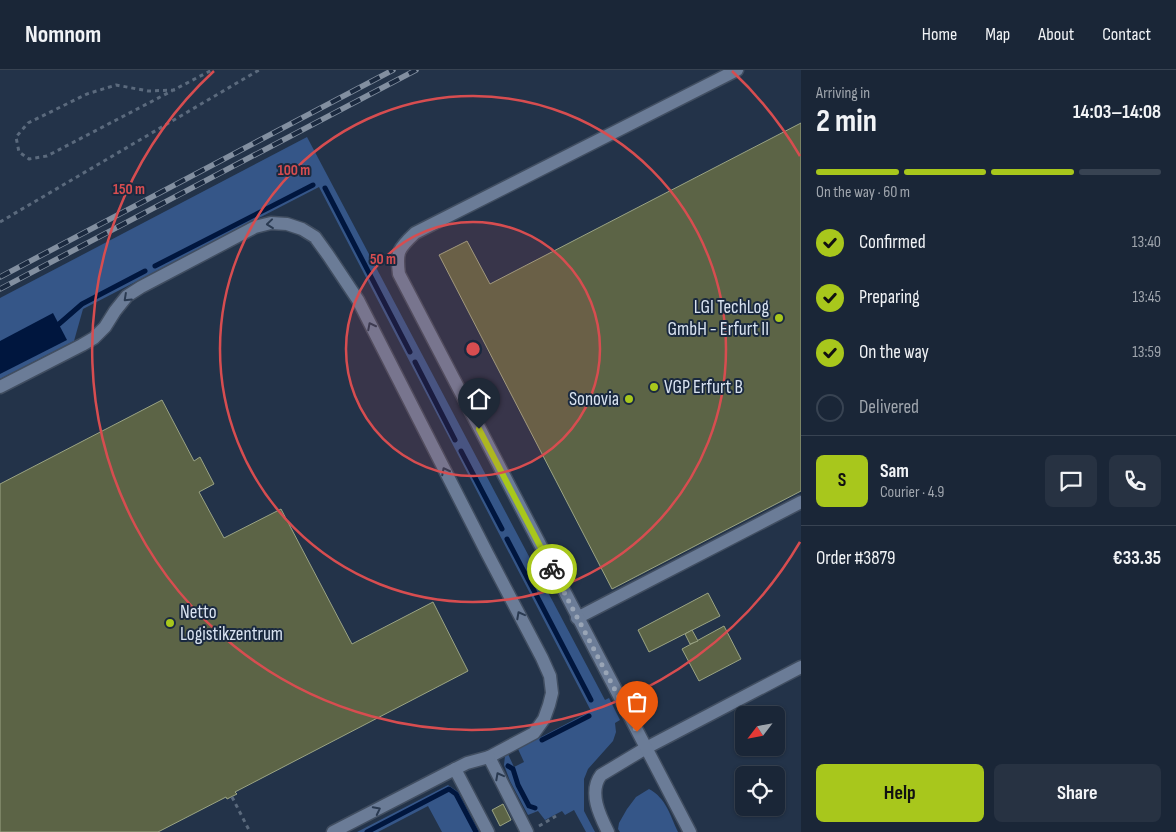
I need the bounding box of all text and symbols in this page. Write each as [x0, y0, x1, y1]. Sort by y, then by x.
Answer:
text: Nomnom [25, 20, 101, 49]
text: Home [922, 24, 957, 45]
text: Map [985, 24, 1010, 45]
text: About [1038, 24, 1074, 45]
text: Contact [1102, 24, 1151, 45]
text: Arriving in [816, 84, 870, 103]
text: 14:03–14:08 [1073, 101, 1161, 124]
text: 2 min [816, 102, 877, 141]
text: 100 m [278, 161, 310, 180]
text: 150 m [113, 180, 145, 199]
text: On the way · 60 m [816, 183, 910, 202]
one-way arrow [266, 218, 274, 229]
icon: check [816, 229, 844, 257]
text: Confirmed [859, 231, 926, 254]
text: 13:40 [1132, 233, 1161, 252]
text: 50 m [370, 250, 396, 269]
icon: check [816, 284, 844, 312]
text: Preparing [859, 286, 920, 309]
text: 13:45 [1133, 288, 1161, 307]
one-way arrow [123, 292, 132, 301]
place label: LGI TechLog GmbH - Erfurt II [668, 296, 769, 341]
marker: LGI TechLog GmbH - Erfurt II [773, 312, 785, 324]
one-way arrow [367, 322, 377, 331]
icon: check [816, 339, 844, 367]
centre of rings [464, 340, 482, 358]
text: On the way [859, 341, 929, 364]
text: 13:59 [1132, 343, 1161, 362]
place label: VGP Erfurt B [664, 376, 743, 399]
pin [458, 378, 500, 429]
marker: VGP Erfurt B [648, 381, 660, 393]
icon: home [465, 385, 493, 413]
place label: Sonovia [569, 388, 619, 411]
marker: Sonovia [623, 393, 635, 405]
text: Delivered [859, 396, 919, 419]
button: chat [1045, 455, 1097, 507]
button: phone [1109, 455, 1161, 507]
text: Sam [880, 460, 909, 483]
one-way arrow [441, 467, 451, 476]
text: S [838, 469, 846, 492]
text: Courier · 4.9 [880, 483, 944, 502]
courier [527, 544, 577, 594]
text: Order #3879 [816, 547, 895, 570]
text: €33.35 [1113, 547, 1161, 570]
icon: bike [538, 555, 566, 583]
place label: Netto Logistikzentrum [180, 601, 283, 646]
one-way arrow [516, 611, 526, 620]
marker: Netto Logistikzentrum [164, 617, 176, 629]
pin [616, 681, 658, 732]
icon: bag [623, 688, 651, 716]
north arrow [735, 706, 785, 756]
map controls [735, 706, 785, 816]
button: Help [816, 764, 984, 822]
button: Share [994, 764, 1161, 822]
button: locate [735, 766, 785, 816]
one-way arrow [495, 772, 505, 781]
one-way arrow [372, 806, 381, 816]

